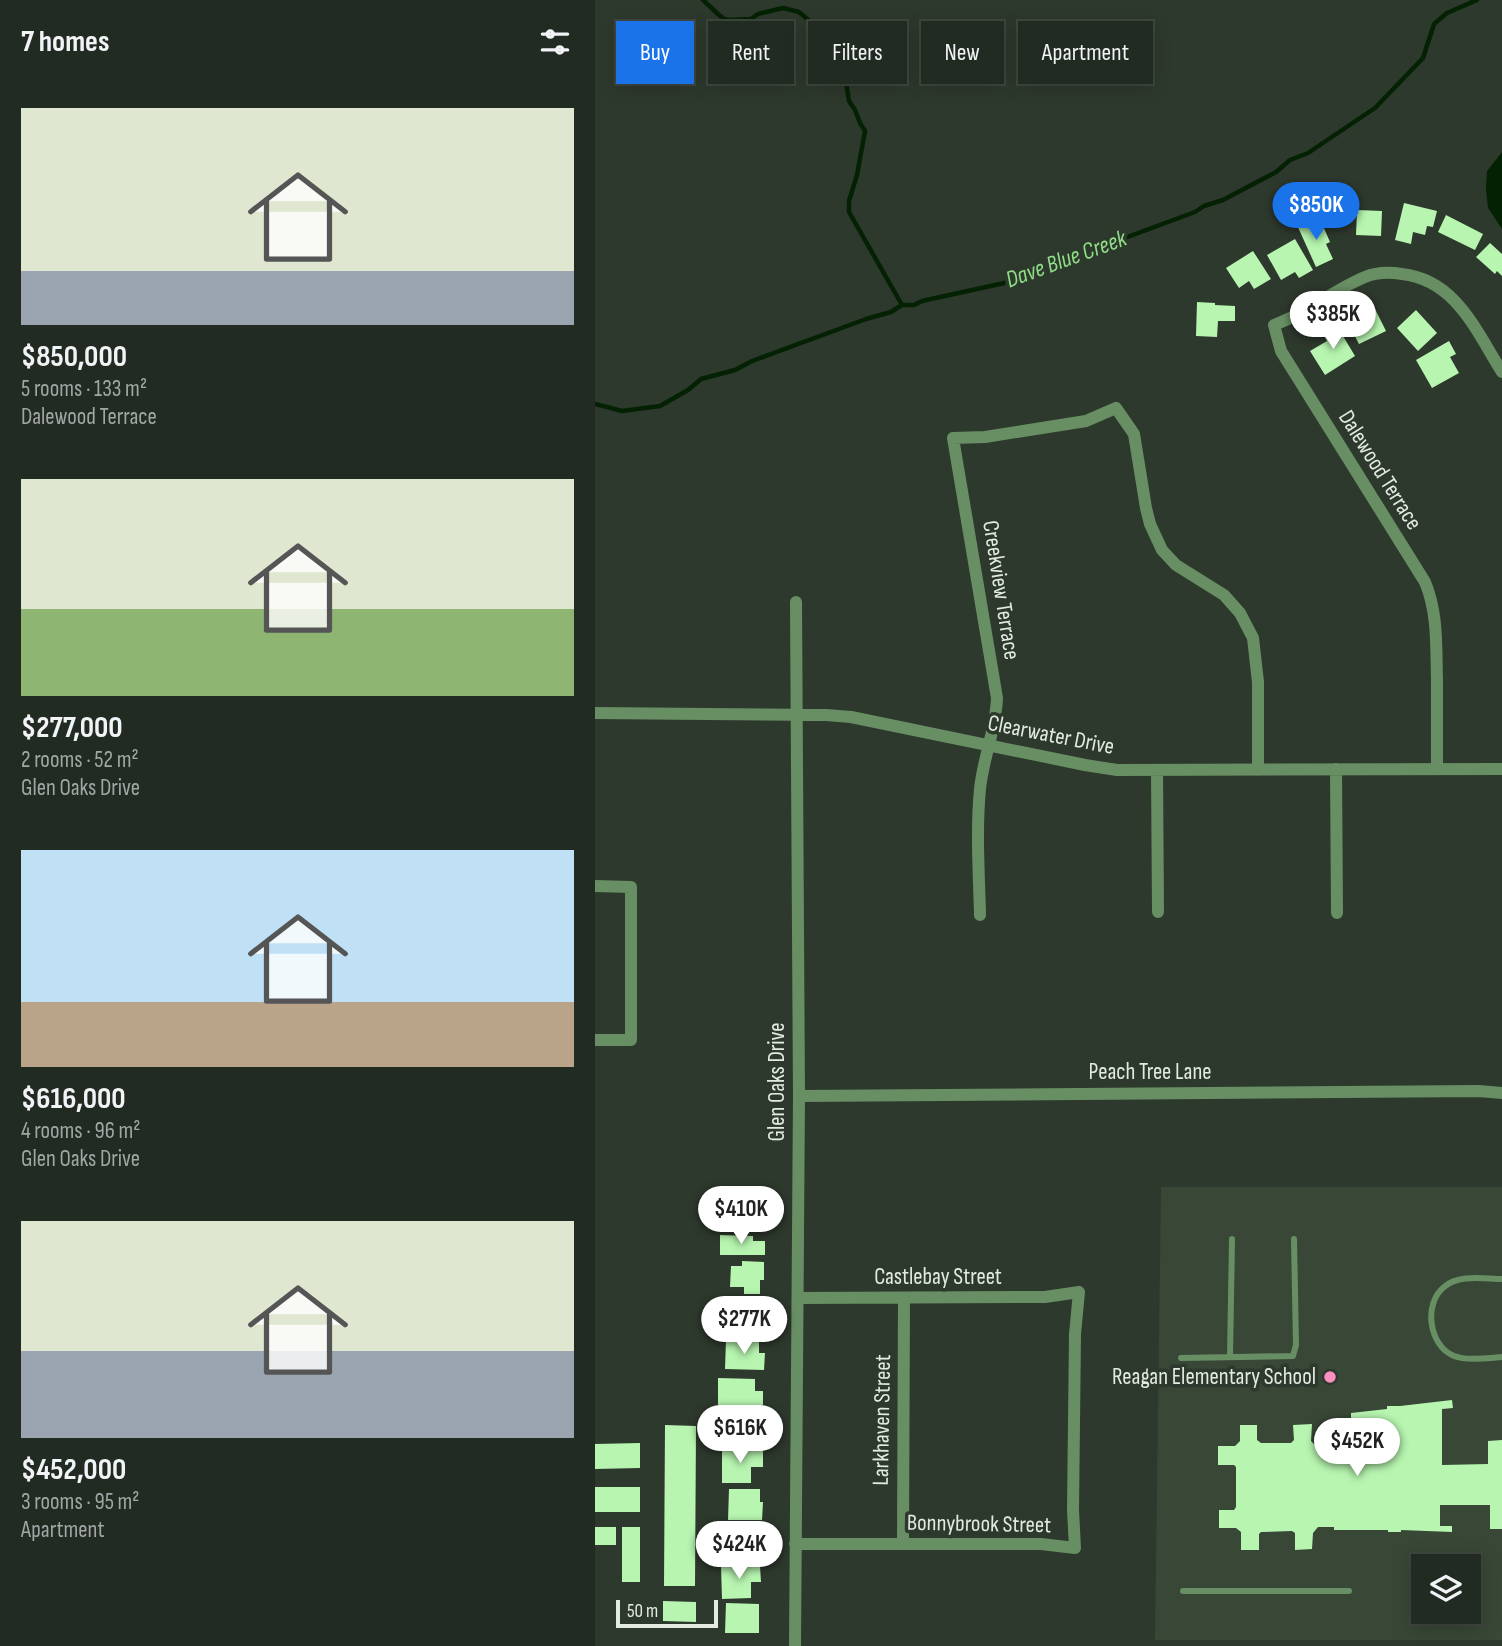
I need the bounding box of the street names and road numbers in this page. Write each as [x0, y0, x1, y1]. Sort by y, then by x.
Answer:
street label: Dalewood Terrace [1332, 405, 1428, 535]
street label: Creekview Terrace [976, 518, 1026, 662]
street label: Clearwater Drive [985, 709, 1117, 761]
street label: Glen Oaks Drive [763, 1022, 791, 1142]
street label: Peach Tree Lane [1089, 1058, 1211, 1086]
street label: Castlebay Street [874, 1263, 1002, 1291]
street label: Larkhaven Street [867, 1354, 897, 1486]
street label: Bonnybrook Street [907, 1509, 1051, 1539]

